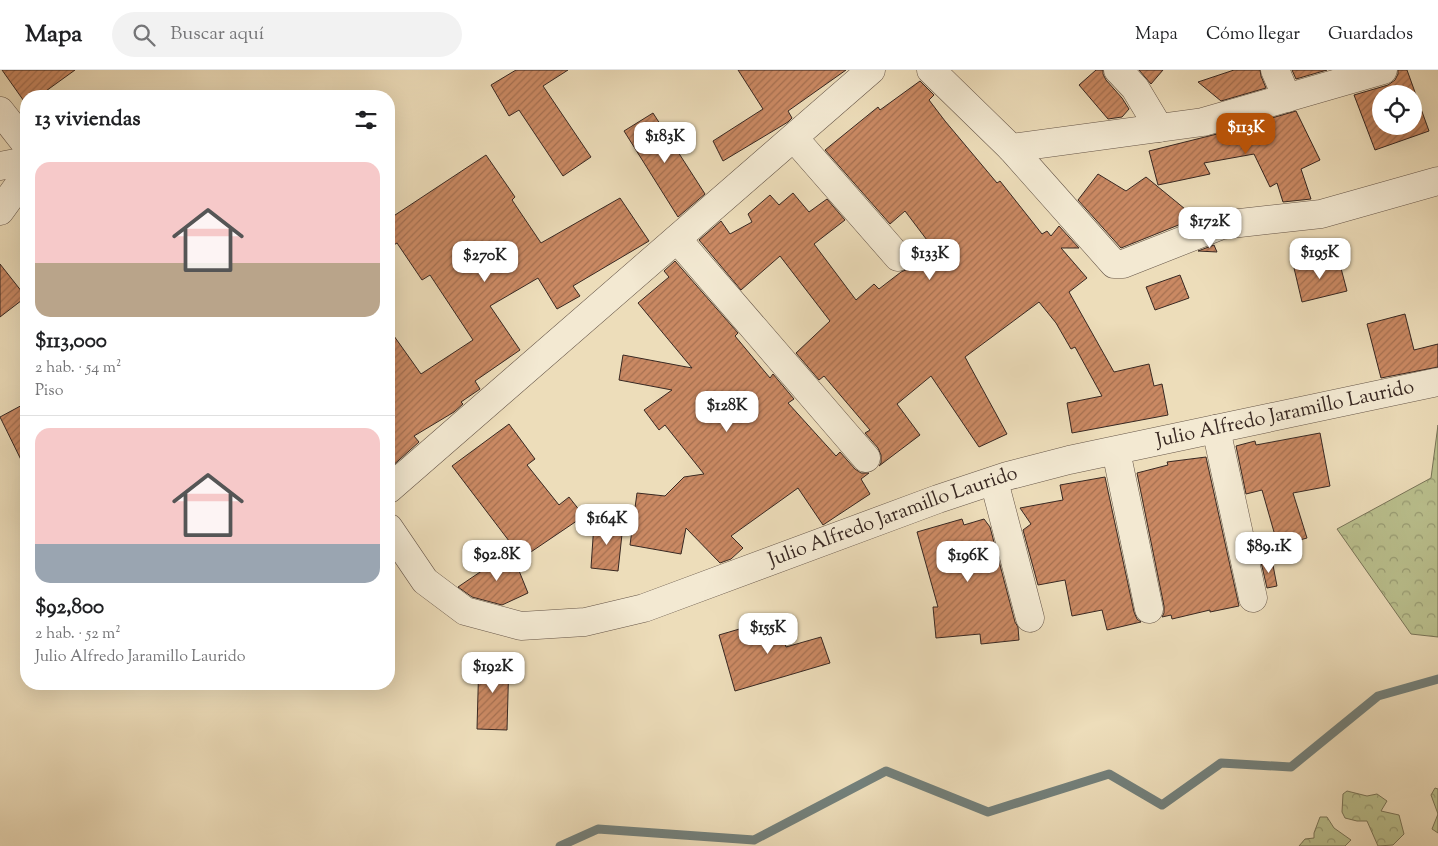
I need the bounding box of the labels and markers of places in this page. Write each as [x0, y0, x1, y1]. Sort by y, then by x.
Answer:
pin: $113K [1211, 112, 1281, 155]
pin: $183K [630, 122, 700, 164]
pin: $172K [1175, 206, 1245, 249]
pin: $133K [895, 238, 965, 281]
pin: $195K [1285, 238, 1355, 280]
pin: $270K [450, 240, 520, 283]
pin: $128K [692, 390, 762, 433]
pin: $164K [572, 504, 642, 546]
pin: $89.1K [1228, 532, 1310, 574]
pin: $92.8K [456, 540, 538, 582]
pin: $196K [933, 540, 1003, 583]
pin: $155K [733, 612, 803, 655]
pin: $192K [458, 652, 528, 694]

